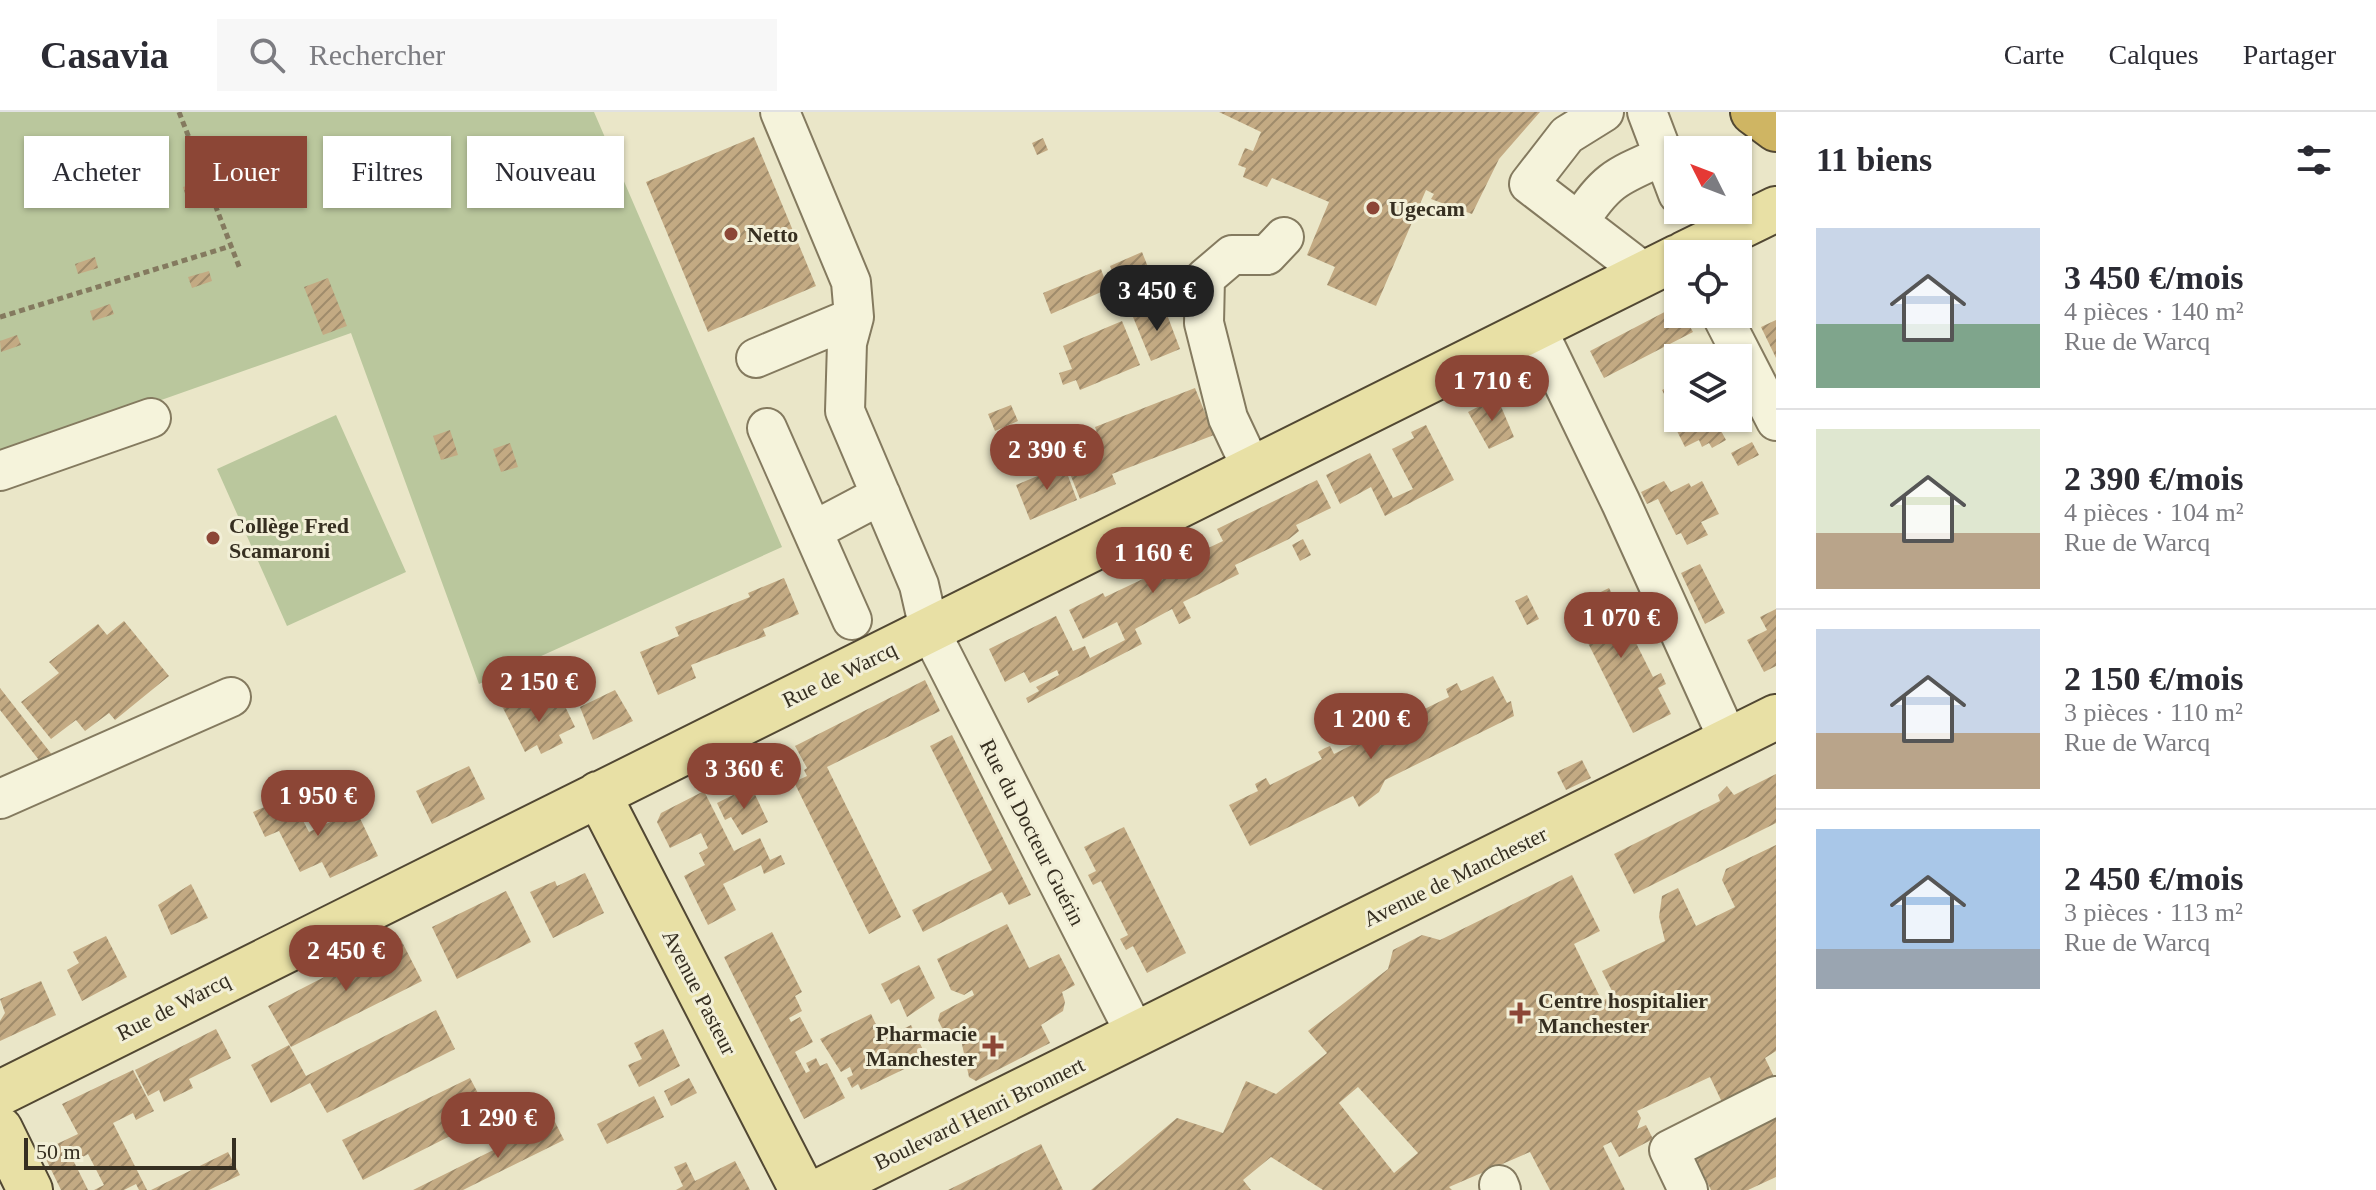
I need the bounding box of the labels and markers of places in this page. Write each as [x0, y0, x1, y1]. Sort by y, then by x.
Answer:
place label: Ugecam [1389, 196, 1465, 221]
marker: Ugecam [1364, 199, 1382, 217]
place label: Netto [747, 222, 798, 247]
marker: Netto [722, 225, 740, 243]
pin: 3 450 € [1083, 265, 1231, 333]
pin: 1 710 € [1418, 355, 1566, 423]
pin: 2 390 € [973, 424, 1121, 492]
place label: Collège Fred Scamaroni [229, 513, 349, 563]
pin: 1 160 € [1079, 527, 1227, 595]
marker: Collège Fred Scamaroni [204, 529, 222, 547]
pin: 1 070 € [1547, 592, 1695, 660]
pin: 2 150 € [465, 656, 613, 724]
pin: 1 200 € [1297, 693, 1445, 761]
pin: 3 360 € [670, 743, 818, 811]
pin: 1 950 € [244, 770, 392, 838]
pin: 2 450 € [272, 925, 420, 993]
place label: Centre hospitalier Manchester [1538, 988, 1708, 1038]
marker: Centre hospitalier Manchester [1509, 1002, 1531, 1024]
place label: Pharmacie Manchester [866, 1021, 977, 1071]
marker: Pharmacie Manchester [984, 1037, 1002, 1055]
pin: 1 290 € [424, 1092, 572, 1160]

